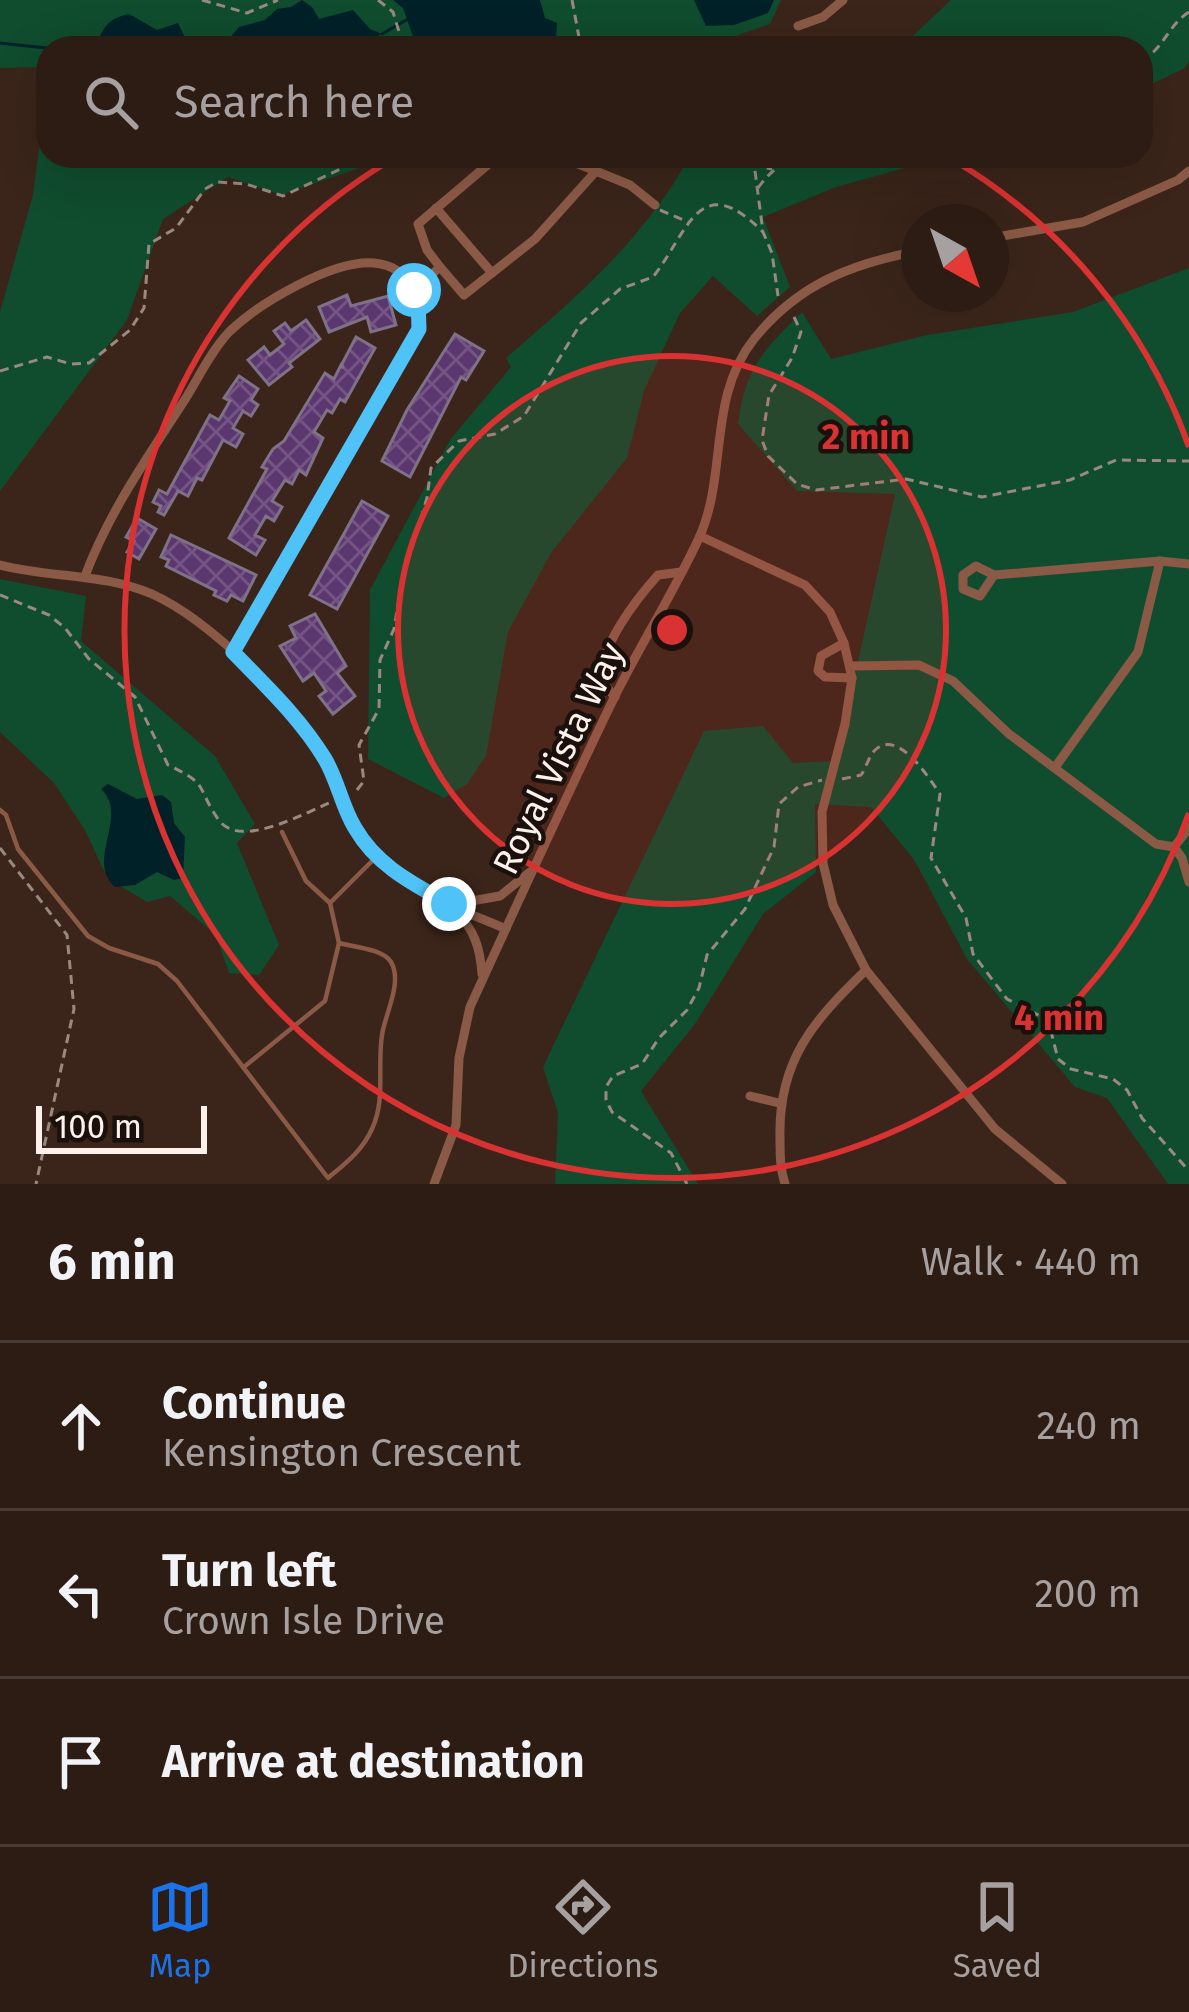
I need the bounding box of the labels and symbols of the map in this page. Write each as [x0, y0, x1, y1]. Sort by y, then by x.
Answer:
north arrow [901, 204, 1009, 312]
route start [387, 263, 441, 317]
text: 2 min [822, 415, 910, 459]
centre of rings [651, 609, 693, 651]
street label: Royal Vista Way [484, 635, 634, 882]
route end [422, 877, 476, 931]
text: 4 min [1014, 996, 1104, 1040]
scale bar [36, 1100, 207, 1153]

